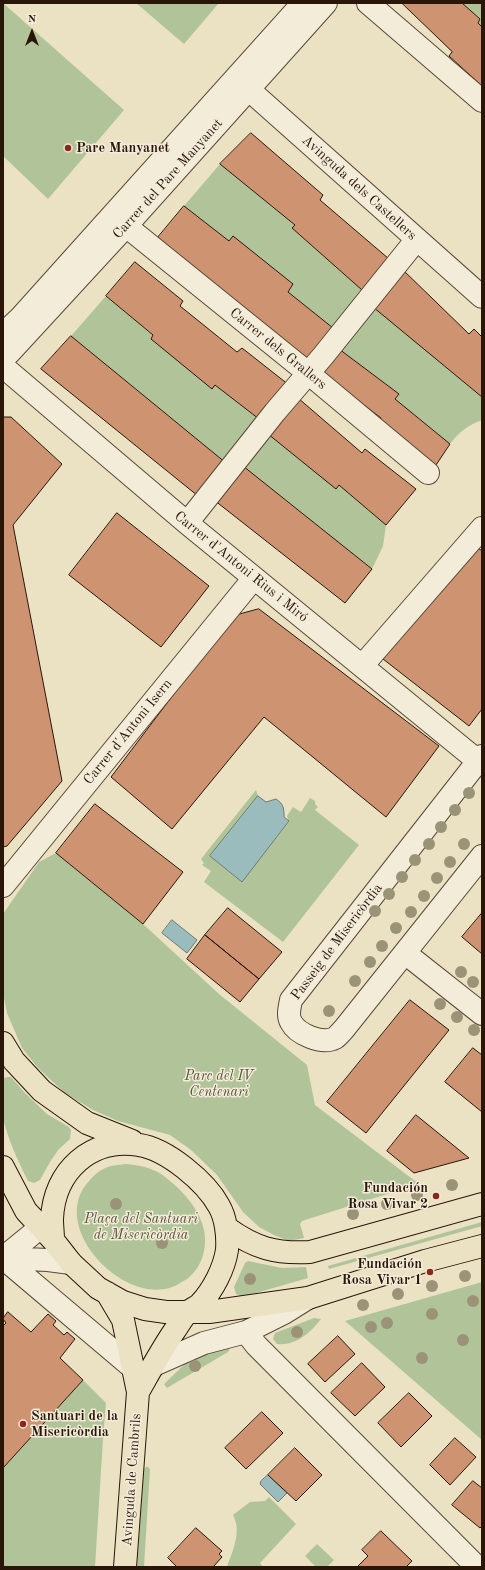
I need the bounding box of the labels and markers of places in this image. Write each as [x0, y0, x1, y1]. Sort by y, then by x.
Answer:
place label: Pare Manyanet [76, 140, 170, 156]
marker: Pare Manyanet [63, 143, 73, 153]
place label: Fundación Rosa Vivar 2 [348, 1180, 428, 1212]
marker: Fundación Rosa Vivar 2 [431, 1191, 441, 1201]
place label: Fundación Rosa Vivar 1 [342, 1256, 422, 1288]
marker: Fundación Rosa Vivar 1 [425, 1267, 435, 1277]
place label: Santuari de la Misericòrdia [31, 1408, 118, 1440]
marker: Santuari de la Misericòrdia [18, 1419, 28, 1429]

